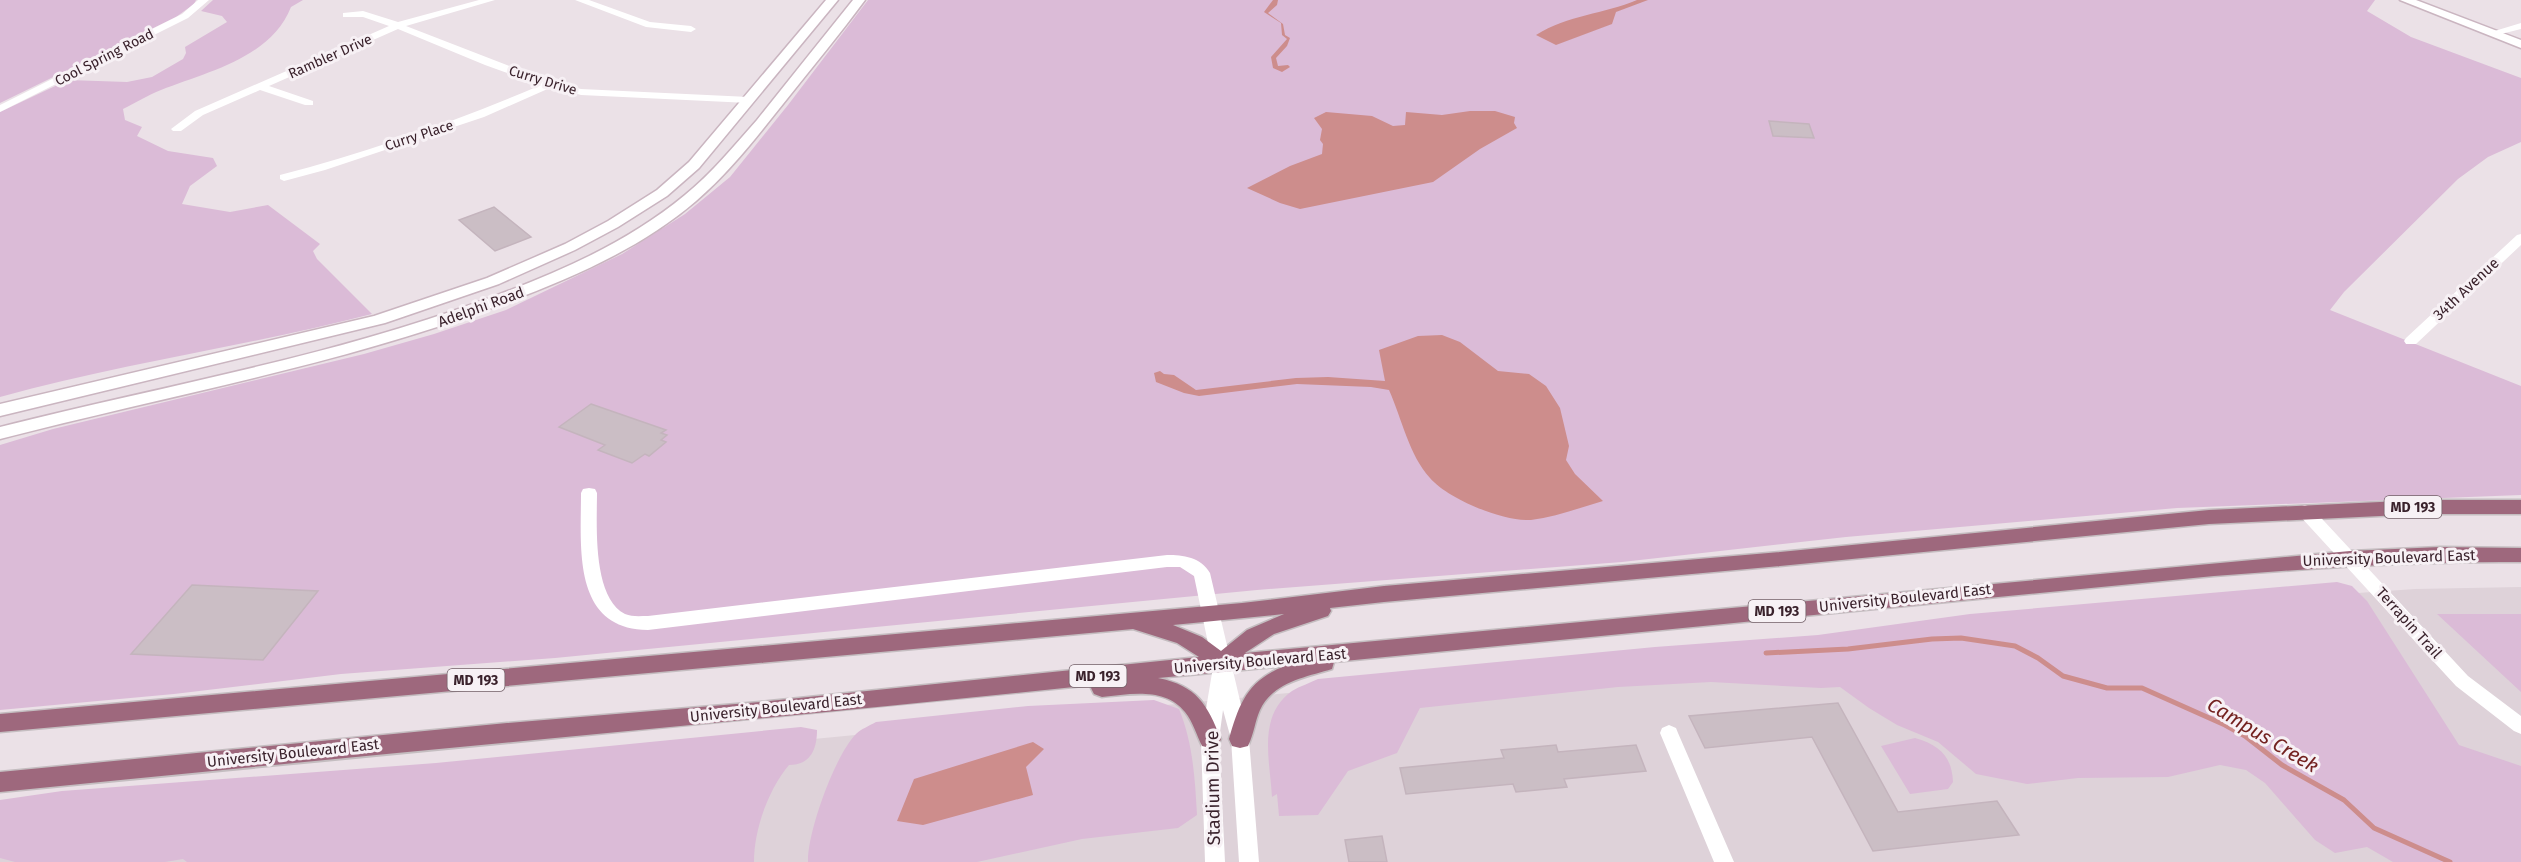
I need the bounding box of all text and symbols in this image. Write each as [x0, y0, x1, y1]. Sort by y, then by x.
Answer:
street label: Cool Spring Road [52, 25, 156, 90]
street label: Rambler Drive [286, 30, 375, 82]
street label: Curry Drive [507, 62, 579, 99]
street label: Curry Place [383, 116, 455, 155]
street label: 34th Avenue [2429, 254, 2503, 324]
street label: Adelphi Road [435, 283, 527, 331]
road number: MD 193 [2384, 496, 2442, 518]
street label: University Boulevard East [2302, 546, 2476, 570]
street label: University Boulevard East [1818, 580, 1992, 616]
street label: Terrapin Trail [2372, 584, 2446, 663]
road number: MD 193 [1748, 600, 1806, 622]
street label: University Boulevard East [1173, 644, 1347, 677]
road number: MD 193 [1070, 665, 1126, 687]
road number: MD 193 [448, 669, 504, 691]
street label: University Boulevard East [689, 690, 863, 726]
water label: Campus Creek [2203, 692, 2323, 778]
street label: Stadium Drive [1201, 730, 1225, 846]
street label: University Boulevard East [206, 735, 380, 771]

